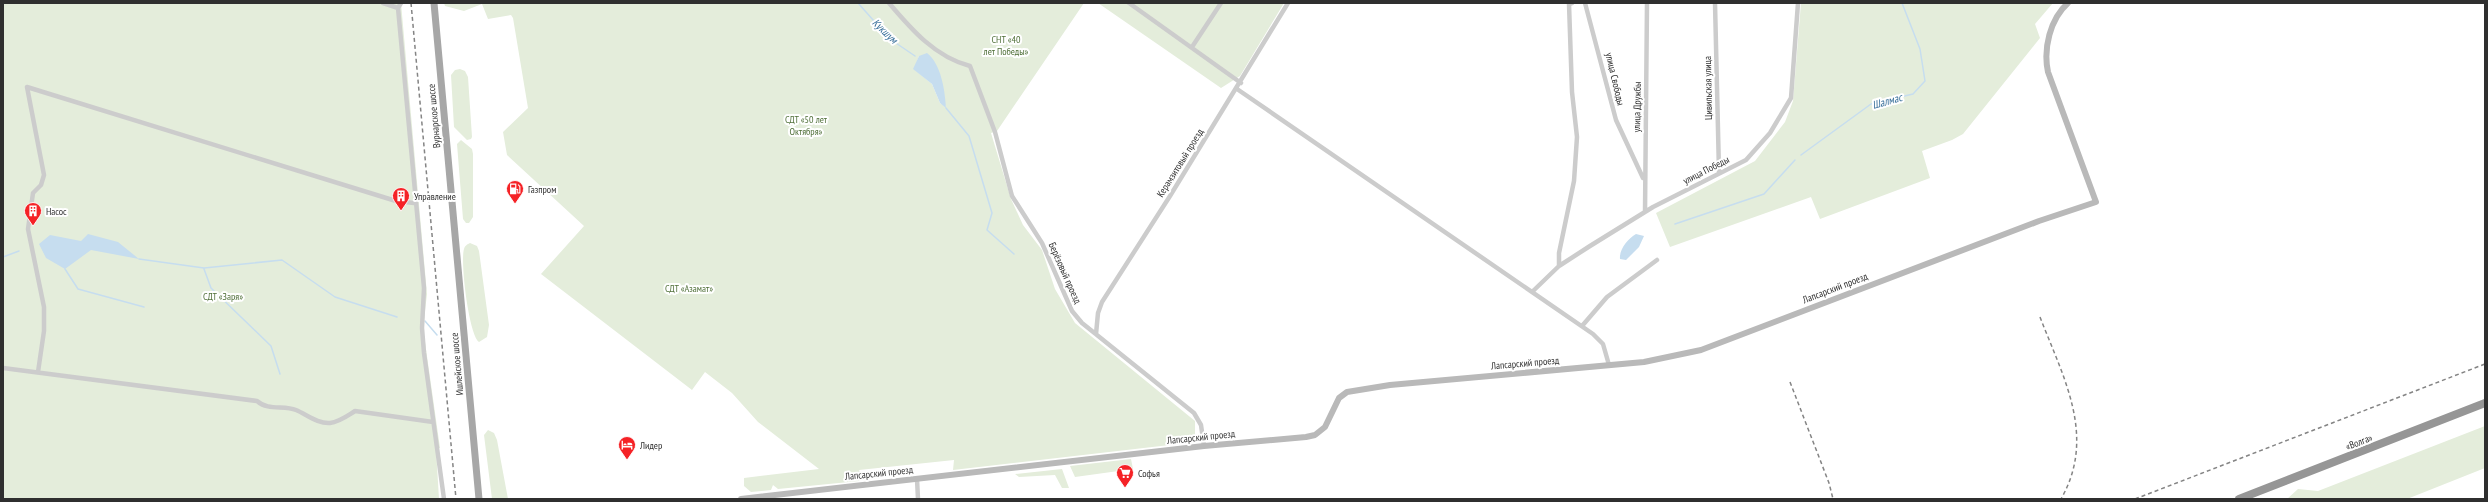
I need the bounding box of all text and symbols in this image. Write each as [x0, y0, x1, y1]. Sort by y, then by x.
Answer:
water label: Кукшум [869, 15, 902, 47]
park label: СНТ «40 лет Победы» [983, 33, 1029, 58]
street label: улица Свободы [1603, 51, 1627, 107]
street label: Цивильская улица [1701, 56, 1715, 120]
street label: улица Дружбы [1630, 81, 1644, 133]
street label: Вурнарское шоссе [425, 83, 443, 149]
water label: Шалмас [1870, 90, 1905, 112]
park label: СДТ «50 лет Октября» [785, 113, 828, 138]
street label: Керамзитовый проезд [1154, 126, 1207, 200]
street label: улица Победы [1681, 153, 1731, 187]
fuel station icon: Газпром [505, 179, 525, 204]
place label: Газпром [528, 183, 556, 196]
building icon: Управление [391, 186, 411, 211]
place label: Управление [414, 190, 456, 203]
building icon: Насос [23, 201, 43, 226]
place label: Насос [46, 205, 67, 218]
street label: Берёзовый проезд [1046, 240, 1085, 306]
street label: Лапсарский проезд [1800, 269, 1870, 307]
park label: СДТ «Азамат» [665, 282, 713, 295]
park label: СДТ «Заря» [203, 290, 243, 303]
street label: Ишлейское шоссе [448, 332, 466, 396]
street label: Лапсарский проезд [1489, 353, 1560, 373]
street label: Лапсарский проезд [1165, 427, 1236, 447]
street label: «Волга» [2344, 431, 2374, 453]
hotel icon: Лидер [617, 435, 637, 460]
place label: Лидер [639, 439, 662, 452]
street label: Лапсарский проезд [843, 463, 914, 483]
supermarket icon: Софья [1115, 463, 1135, 488]
place label: Софья [1138, 467, 1160, 480]

